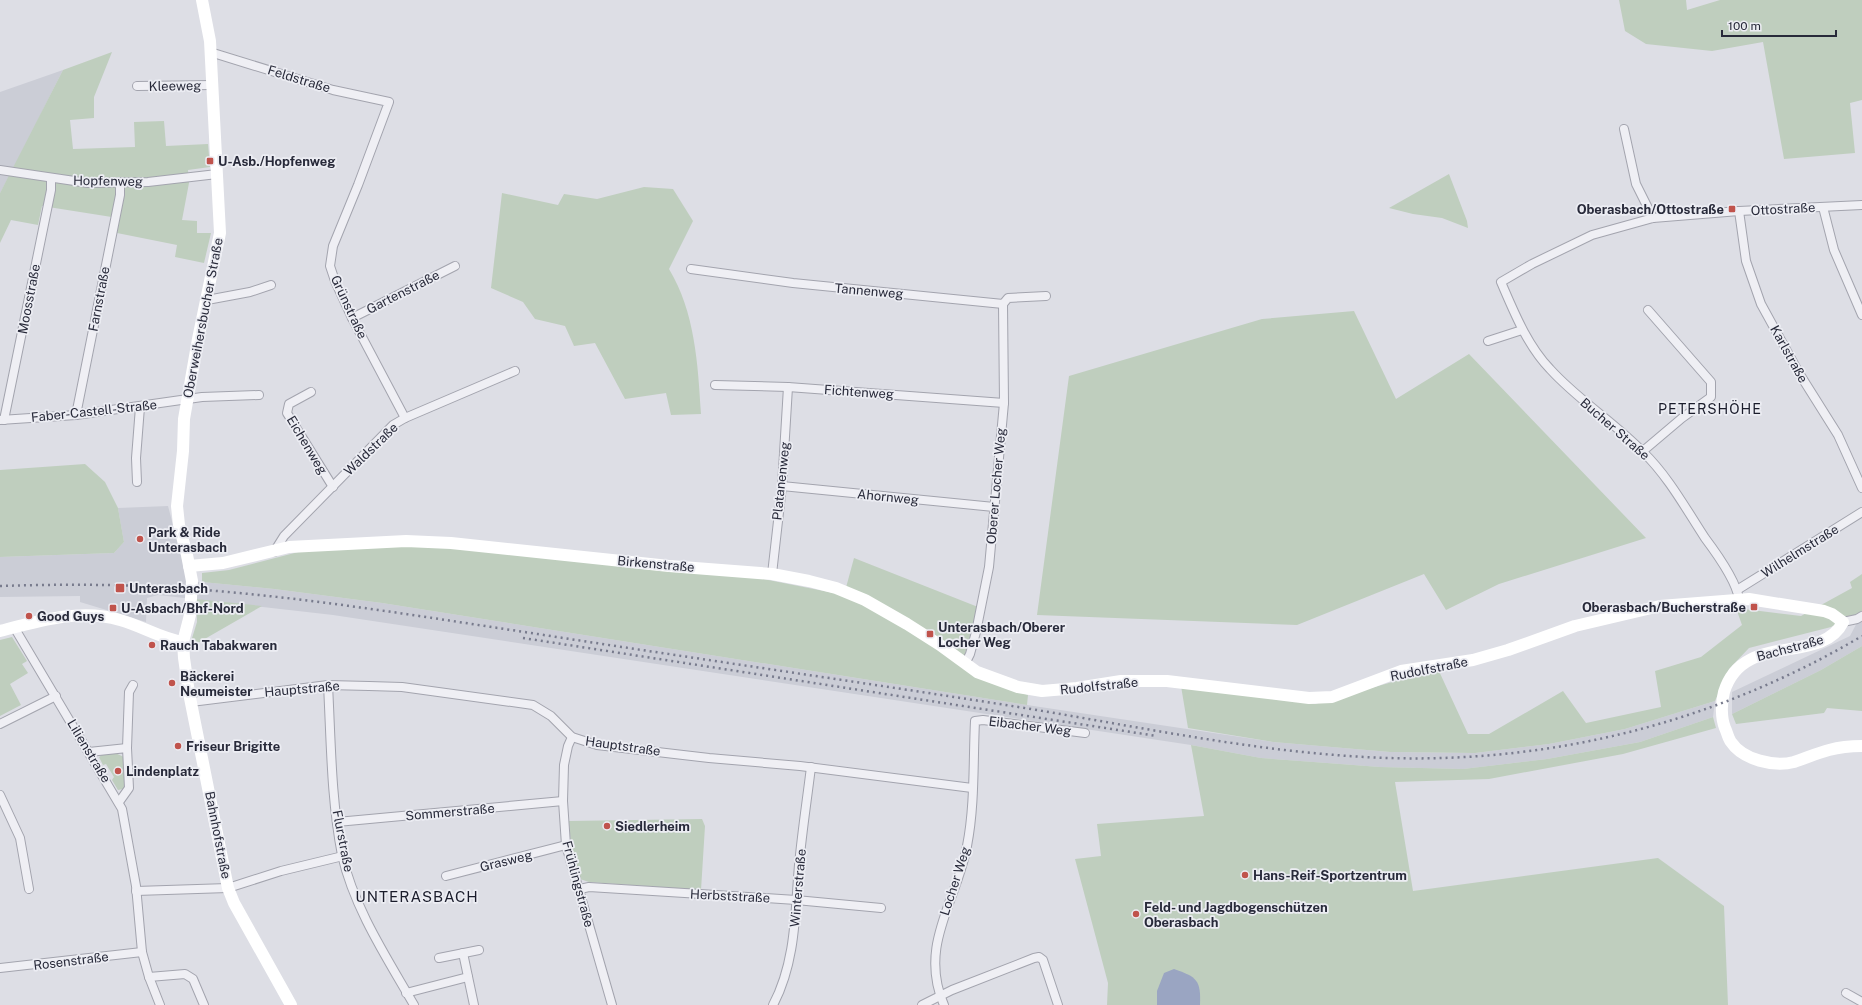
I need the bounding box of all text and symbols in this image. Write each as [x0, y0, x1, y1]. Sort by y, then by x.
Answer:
scale bar [1722, 12, 1836, 38]
text: 100 m [1728, 19, 1761, 33]
street label: Feldstraße [266, 62, 332, 96]
street label: Kleeweg [149, 78, 201, 94]
place label: U-Asb./Hopfenweg [218, 154, 335, 169]
marker: U-Asb./Hopfenweg [205, 156, 215, 166]
street label: Hopfenweg [73, 173, 143, 189]
street label: Ottostraße [1750, 200, 1816, 218]
place label: Oberasbach/Ottostraße [1577, 202, 1724, 217]
marker: Oberasbach/Ottostraße [1727, 204, 1737, 214]
street label: Oberweihersbucher Straße [180, 237, 226, 399]
street label: Moosstraße [15, 263, 43, 335]
street label: Farnstraße [85, 265, 113, 333]
street label: Gartenstraße [364, 267, 442, 317]
street label: Grünstraße [328, 273, 370, 341]
street label: Tannenweg [834, 281, 904, 301]
street label: Karlstraße [1767, 323, 1811, 385]
street label: Fichtenweg [824, 382, 894, 402]
street label: Bucher Straße [1577, 395, 1653, 463]
street label: Faber-Castell-Straße [30, 397, 158, 425]
district label: PETERSHÖHE [1658, 399, 1762, 417]
street label: Eichenweg [284, 413, 330, 477]
street label: Waldstraße [341, 420, 401, 478]
street label: Oberer Locher Weg [983, 427, 1009, 545]
street label: Platanenweg [769, 441, 793, 521]
street label: Ahornweg [856, 486, 920, 508]
street label: Wilhelmstraße [1759, 521, 1841, 581]
place label: Park & Ride Unterasbach [148, 525, 227, 555]
marker: Park & Ride Unterasbach [135, 534, 145, 544]
street label: Birkenstraße [617, 553, 695, 575]
place label: Unterasbach [129, 581, 208, 596]
marker: Unterasbach [114, 582, 126, 594]
place label: Oberasbach/Bucherstraße [1582, 600, 1746, 615]
place label: U-Asbach/Bhf-Nord [121, 601, 244, 616]
marker: Oberasbach/Bucherstraße [1749, 602, 1759, 612]
marker: U-Asbach/Bhf-Nord [108, 603, 118, 613]
place label: Good Guys [37, 609, 104, 624]
marker: Good Guys [24, 611, 34, 621]
place label: Unterasbach/Oberer Locher Weg [938, 620, 1066, 650]
marker: Unterasbach/Oberer Locher Weg [925, 629, 935, 639]
street label: Bachstraße [1755, 632, 1825, 664]
place label: Rauch Tabakwaren [160, 638, 277, 653]
marker: Rauch Tabakwaren [147, 640, 157, 650]
street label: Rudolfstraße [1389, 654, 1469, 684]
place label: Bäckerei Neumeister [180, 669, 253, 699]
street label: Rudolfstraße [1059, 674, 1139, 698]
marker: Bäckerei Neumeister [167, 678, 177, 688]
street label: Hauptstraße [264, 678, 340, 700]
street label: Eibacher Weg [988, 713, 1072, 739]
street label: Lilienstraße [64, 717, 114, 785]
street label: Hauptstraße [584, 733, 662, 759]
place label: Friseur Brigitte [186, 739, 280, 754]
marker: Friseur Brigitte [173, 741, 183, 751]
place label: Lindenplatz [126, 764, 199, 779]
marker: Lindenplatz [113, 766, 123, 776]
street label: Bahnhofstraße [202, 790, 234, 880]
street label: Sommerstraße [405, 801, 495, 823]
street label: Flurstraße [330, 809, 356, 873]
place label: Siedlerheim [615, 819, 690, 834]
marker: Siedlerheim [602, 821, 612, 831]
street label: Frühlingstraße [559, 839, 597, 929]
street label: Locher Weg [937, 845, 973, 917]
street label: Grasweg [478, 847, 534, 875]
street label: Winterstraße [787, 848, 809, 928]
place label: Hans-Reif-Sportzentrum [1253, 868, 1407, 883]
marker: Hans-Reif-Sportzentrum [1240, 870, 1250, 880]
street label: Herbststraße [690, 886, 770, 906]
district label: UNTERASBACH [355, 888, 479, 905]
place label: Feld- und Jagdbogenschützen Oberasbach [1144, 900, 1328, 930]
marker: Feld- und Jagdbogenschützen Oberasbach [1131, 909, 1141, 919]
street label: Rosenstraße [32, 949, 110, 973]

